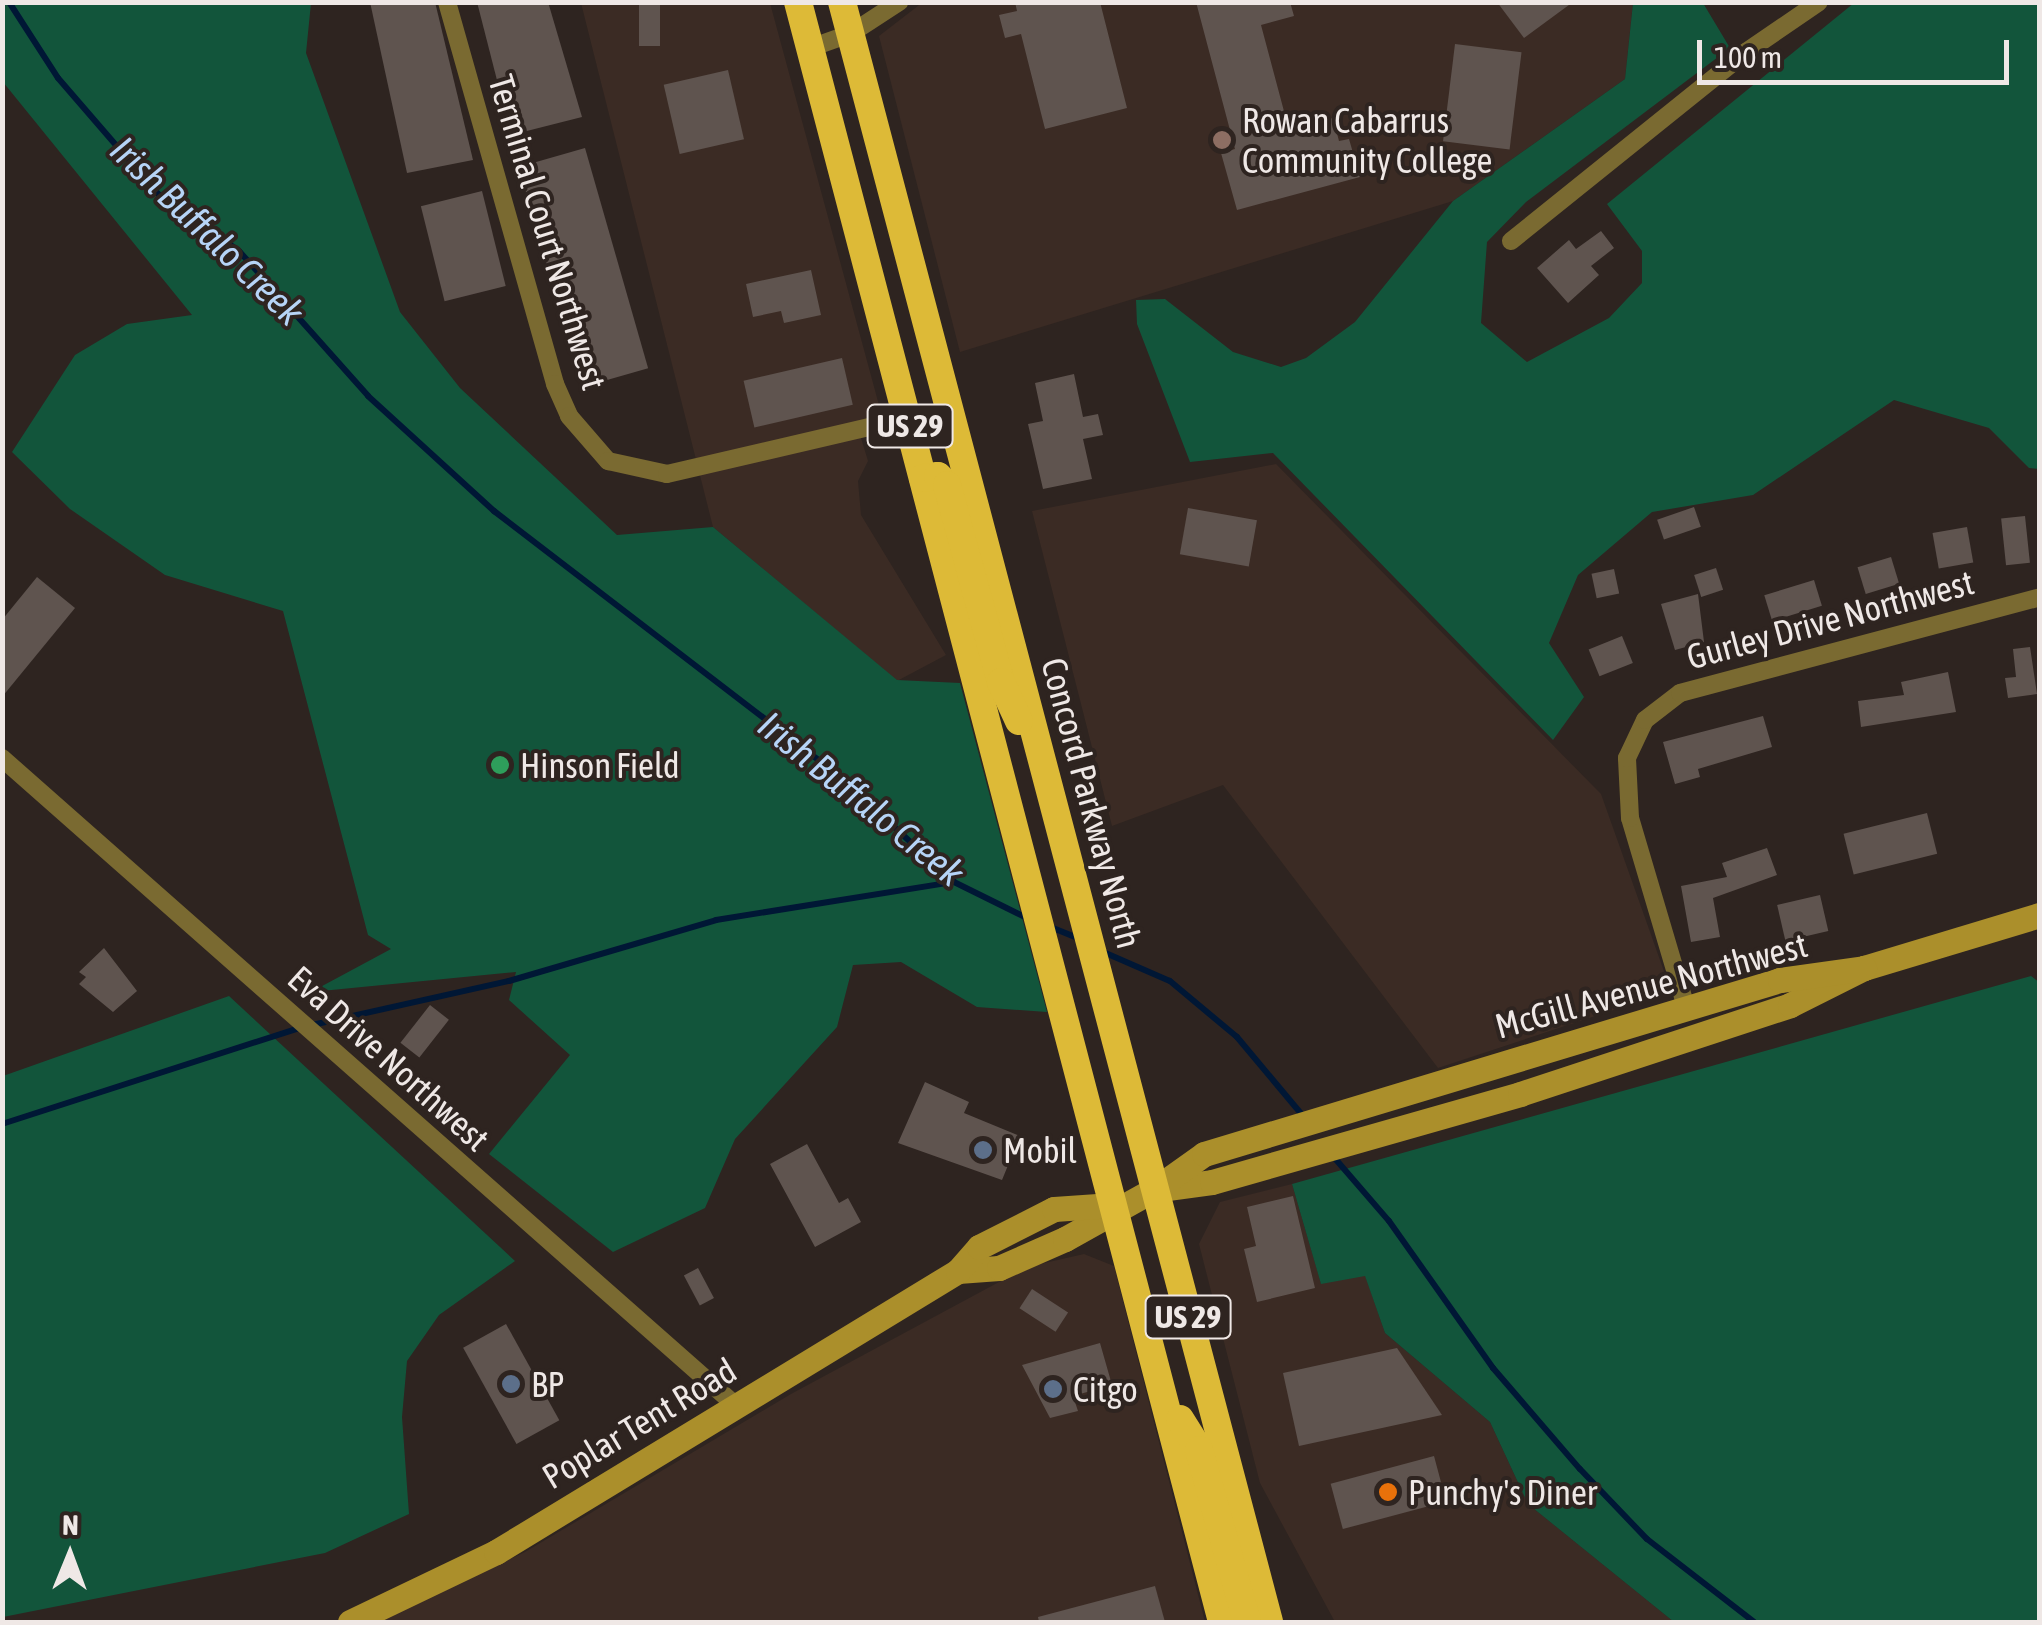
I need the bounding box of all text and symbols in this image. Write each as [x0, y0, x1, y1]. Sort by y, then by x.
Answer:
scale bar [1702, 20, 2014, 82]
text: 100 m [1714, 40, 1782, 74]
street label: Terminal Court Northwest [480, 70, 616, 394]
place label: Rowan Cabarrus Community College [1242, 99, 1492, 181]
water label: Irish Buffalo Creek [101, 127, 313, 335]
marker: Rowan Cabarrus Community College [1211, 129, 1233, 151]
road number: US 29 [865, 399, 955, 453]
street label: Gurley Drive Northwest [1682, 561, 1978, 677]
street label: Concord Parkway North [1033, 653, 1151, 953]
water label: Irish Buffalo Creek [749, 702, 973, 896]
place label: Hinson Field [520, 744, 679, 786]
marker: Hinson Field [489, 754, 511, 776]
street label: McGill Avenue Northwest [1491, 923, 1811, 1047]
street label: Eva Drive Northwest [280, 957, 498, 1159]
place label: Mobil [1003, 1129, 1077, 1171]
marker: Mobil [972, 1139, 994, 1161]
road number: US 29 [1143, 1290, 1233, 1344]
street label: Poplar Tent Road [535, 1349, 743, 1497]
place label: BP [531, 1363, 565, 1405]
place label: Citgo [1073, 1368, 1138, 1410]
marker: BP [500, 1373, 522, 1395]
marker: Citgo [1042, 1378, 1064, 1400]
place label: Punchy's Diner [1408, 1471, 1597, 1513]
marker: Punchy's Diner [1377, 1481, 1399, 1503]
north arrow [20, 1505, 120, 1605]
text: N [62, 1509, 79, 1541]

